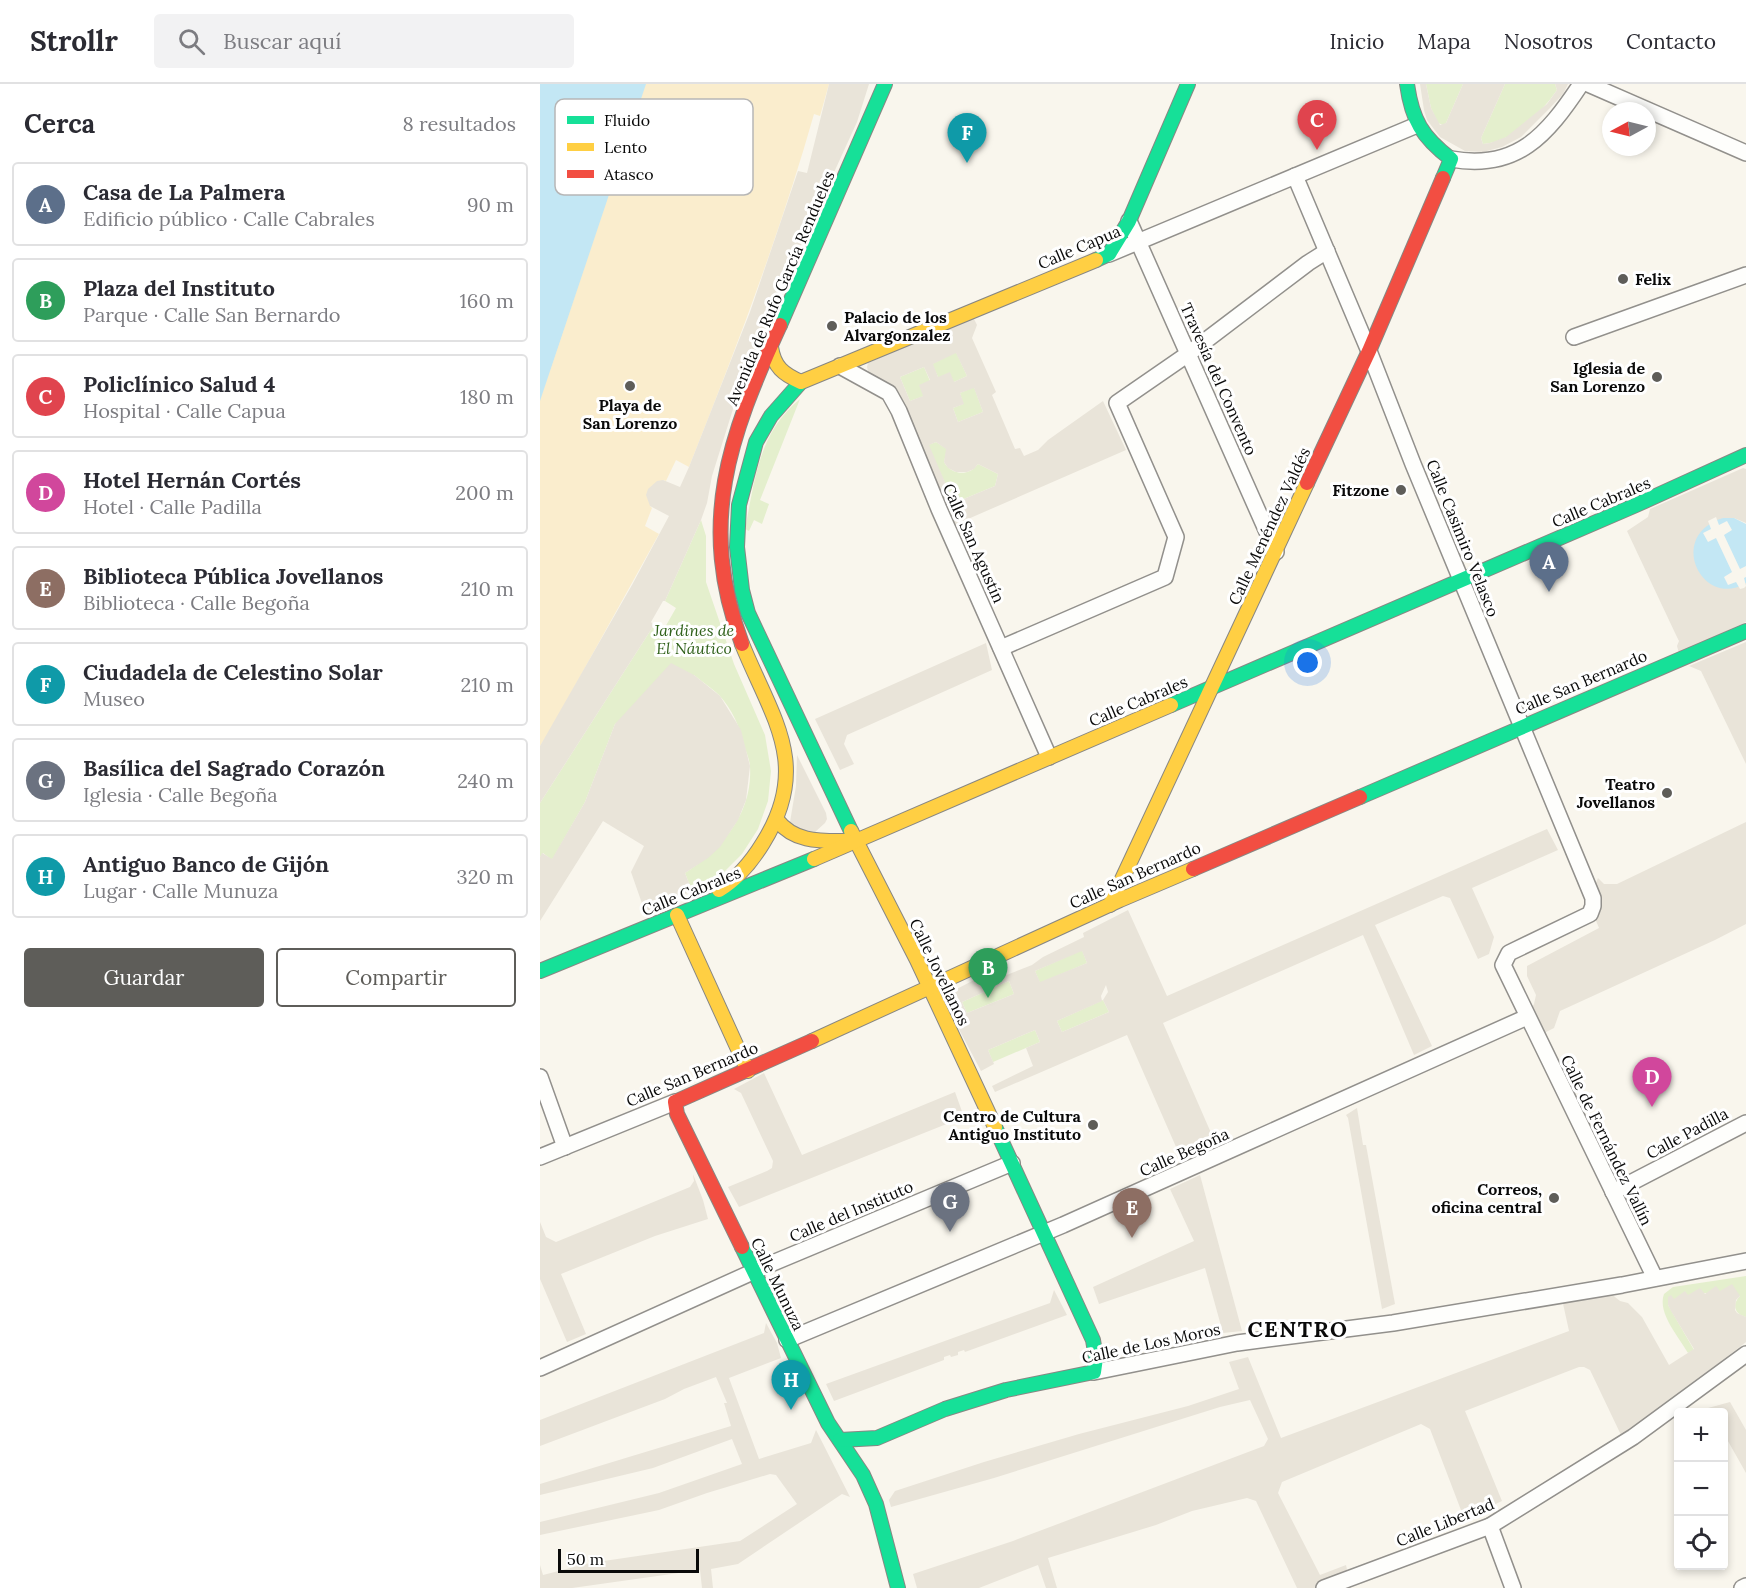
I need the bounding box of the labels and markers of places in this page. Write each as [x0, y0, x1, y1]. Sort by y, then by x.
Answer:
pin: C [1298, 100, 1336, 150]
pin: F [948, 113, 986, 163]
place label: Felix [1635, 269, 1671, 289]
marker: Felix [1616, 272, 1630, 286]
place label: Palacio de los Alvargonzalez [844, 307, 951, 345]
marker: Palacio de los Alvargonzalez [825, 319, 839, 333]
place label: Iglesia de San Lorenzo [1550, 358, 1645, 396]
marker: Iglesia de San Lorenzo [1650, 370, 1664, 384]
marker: Playa de San Lorenzo [623, 379, 637, 393]
place label: Playa de San Lorenzo [583, 395, 677, 433]
place label: Fitzone [1332, 480, 1389, 500]
marker: Fitzone [1394, 483, 1408, 497]
pin: A [1530, 542, 1568, 592]
place label: Teatro Jovellanos [1577, 774, 1655, 812]
marker: Teatro Jovellanos [1660, 786, 1674, 800]
pin: B [968, 948, 1008, 998]
pin: D [1632, 1058, 1672, 1107]
place label: Centro de Cultura Antiguo Instituto [943, 1106, 1082, 1144]
marker: Centro de Cultura Antiguo Instituto [1086, 1118, 1100, 1132]
place label: Correos, oficina central [1431, 1179, 1542, 1217]
pin: G [930, 1182, 970, 1232]
pin: E [1112, 1188, 1152, 1238]
marker: Correos, oficina central [1547, 1191, 1561, 1205]
pin: H [772, 1360, 810, 1410]

